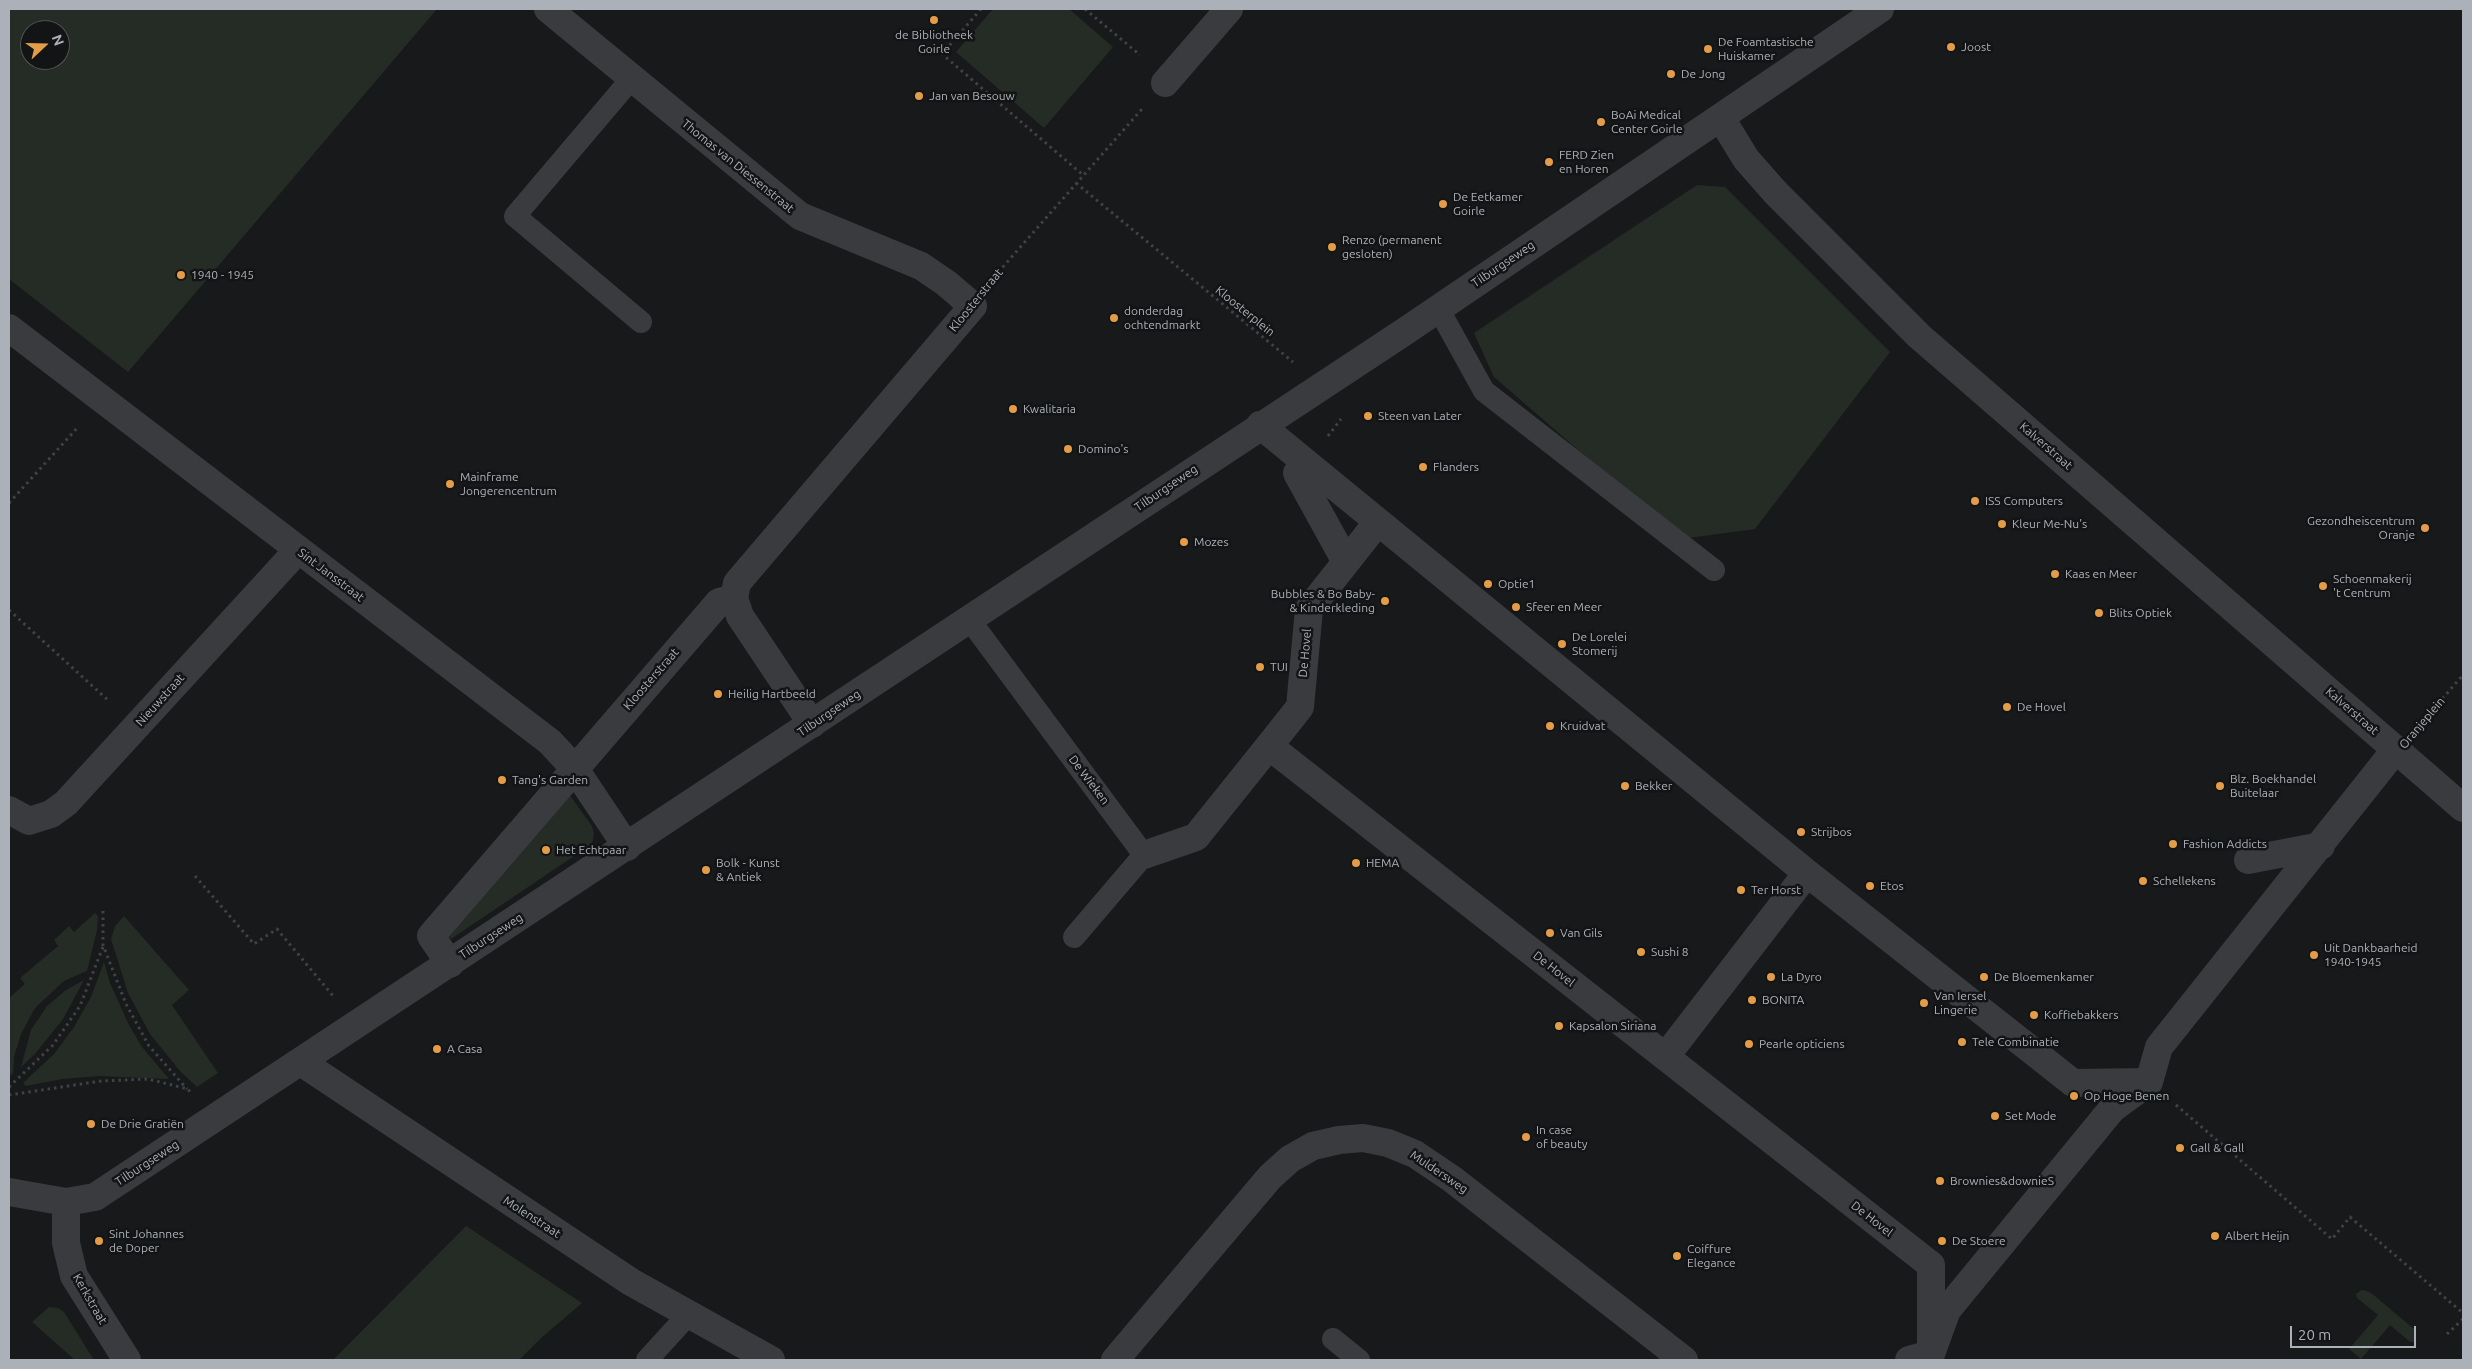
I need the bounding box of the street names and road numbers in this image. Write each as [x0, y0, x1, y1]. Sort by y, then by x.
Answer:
street label: Thomas van Diessenstraat [679, 116, 797, 216]
street label: Tilburgseweg [1469, 238, 1537, 290]
street label: Kloosterstraat [946, 266, 1006, 334]
street label: Kloosterplein [1212, 283, 1278, 339]
street label: Kalverstraat [2017, 419, 2075, 473]
street label: Tilburgseweg [1132, 462, 1200, 514]
street label: Sint Jansstraat [295, 545, 367, 605]
street label: De Hovel [1296, 628, 1314, 678]
street label: Kloosterstraat [620, 645, 682, 713]
street label: Nieuwstraat [133, 671, 187, 729]
street label: Kalverstraat [2323, 684, 2381, 738]
street label: Tilburgseweg [795, 687, 863, 739]
street label: Oranjeplein [2396, 694, 2448, 752]
street label: De Wieken [1066, 752, 1112, 808]
street label: Tilburgseweg [456, 910, 526, 962]
street label: De Hovel [1530, 948, 1578, 990]
street label: Tilburgseweg [112, 1137, 182, 1189]
street label: Muldersweg [1407, 1147, 1471, 1197]
street label: Molenstraat [501, 1193, 563, 1241]
street label: De Hovel [1848, 1198, 1896, 1240]
street label: Kerkstraat [70, 1271, 110, 1327]

